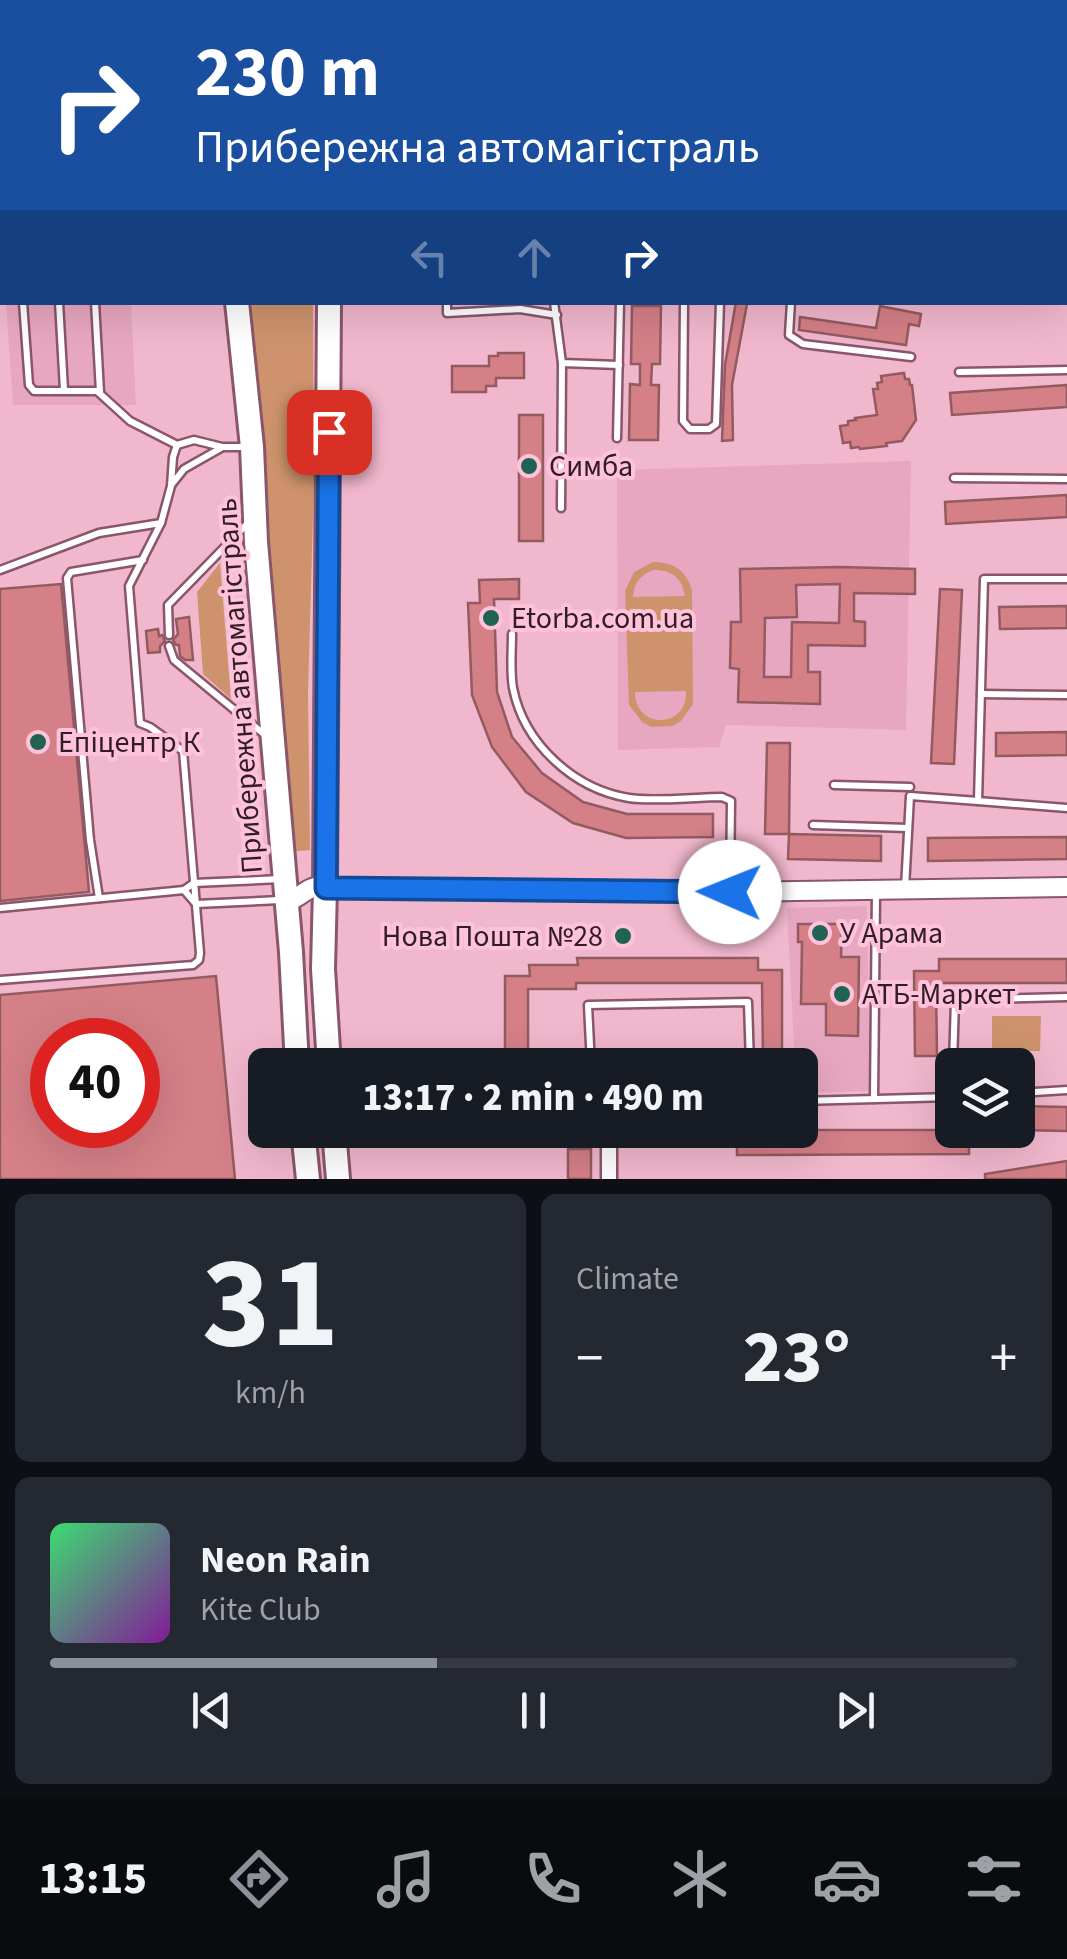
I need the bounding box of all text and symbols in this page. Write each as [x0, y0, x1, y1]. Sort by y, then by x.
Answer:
text: 230 m [195, 23, 380, 123]
icon: right [30, 40, 160, 170]
text: Прибережна автомагістраль [195, 116, 760, 180]
icon: left [402, 230, 457, 285]
icon: ahead [507, 230, 562, 285]
icon: right [612, 230, 667, 285]
pin [287, 390, 372, 475]
icon: arrive [302, 405, 357, 460]
place label: Симба [549, 445, 633, 488]
marker: Симба [518, 455, 540, 477]
street label: Прибережна автомагістраль [205, 497, 274, 875]
place label: Etorba.com.ua [511, 597, 694, 640]
marker: Etorba.com.ua [480, 607, 502, 629]
place label: Епіцентр К [58, 721, 201, 764]
marker: Епіцентр К [27, 731, 49, 753]
position arrow [678, 840, 782, 944]
place label: У Арама [840, 912, 943, 955]
place label: Нова Пошта №28 [382, 915, 603, 958]
marker: У Арама [809, 922, 831, 944]
marker: Нова Пошта №28 [612, 925, 634, 947]
place label: АТБ-Маркет [862, 973, 1016, 1016]
marker: АТБ-Маркет [831, 983, 853, 1005]
speed limit sign: 40 [30, 1018, 160, 1148]
map controls [935, 1048, 1035, 1148]
button: layers [935, 1048, 1035, 1148]
text: 13:17 · 2 min · 490 m [362, 1071, 704, 1125]
text: 31 [202, 1212, 339, 1397]
text: Climate [576, 1256, 679, 1302]
text: 23° [743, 1304, 850, 1411]
text: − [576, 1320, 603, 1398]
text: + [990, 1320, 1017, 1398]
text: km/h [235, 1370, 306, 1416]
text: Neon Rain [200, 1533, 371, 1587]
text: Kite Club [200, 1587, 321, 1633]
icon: previous [184, 1683, 239, 1738]
icon: pause [506, 1683, 561, 1738]
icon: next [828, 1683, 883, 1738]
icon: directions [224, 1844, 294, 1914]
icon: music [371, 1844, 441, 1914]
icon: phone [518, 1844, 588, 1914]
icon: climate [665, 1844, 735, 1914]
icon: car [812, 1844, 882, 1914]
icon: filters [959, 1844, 1029, 1914]
text: 13:15 [38, 1847, 147, 1911]

